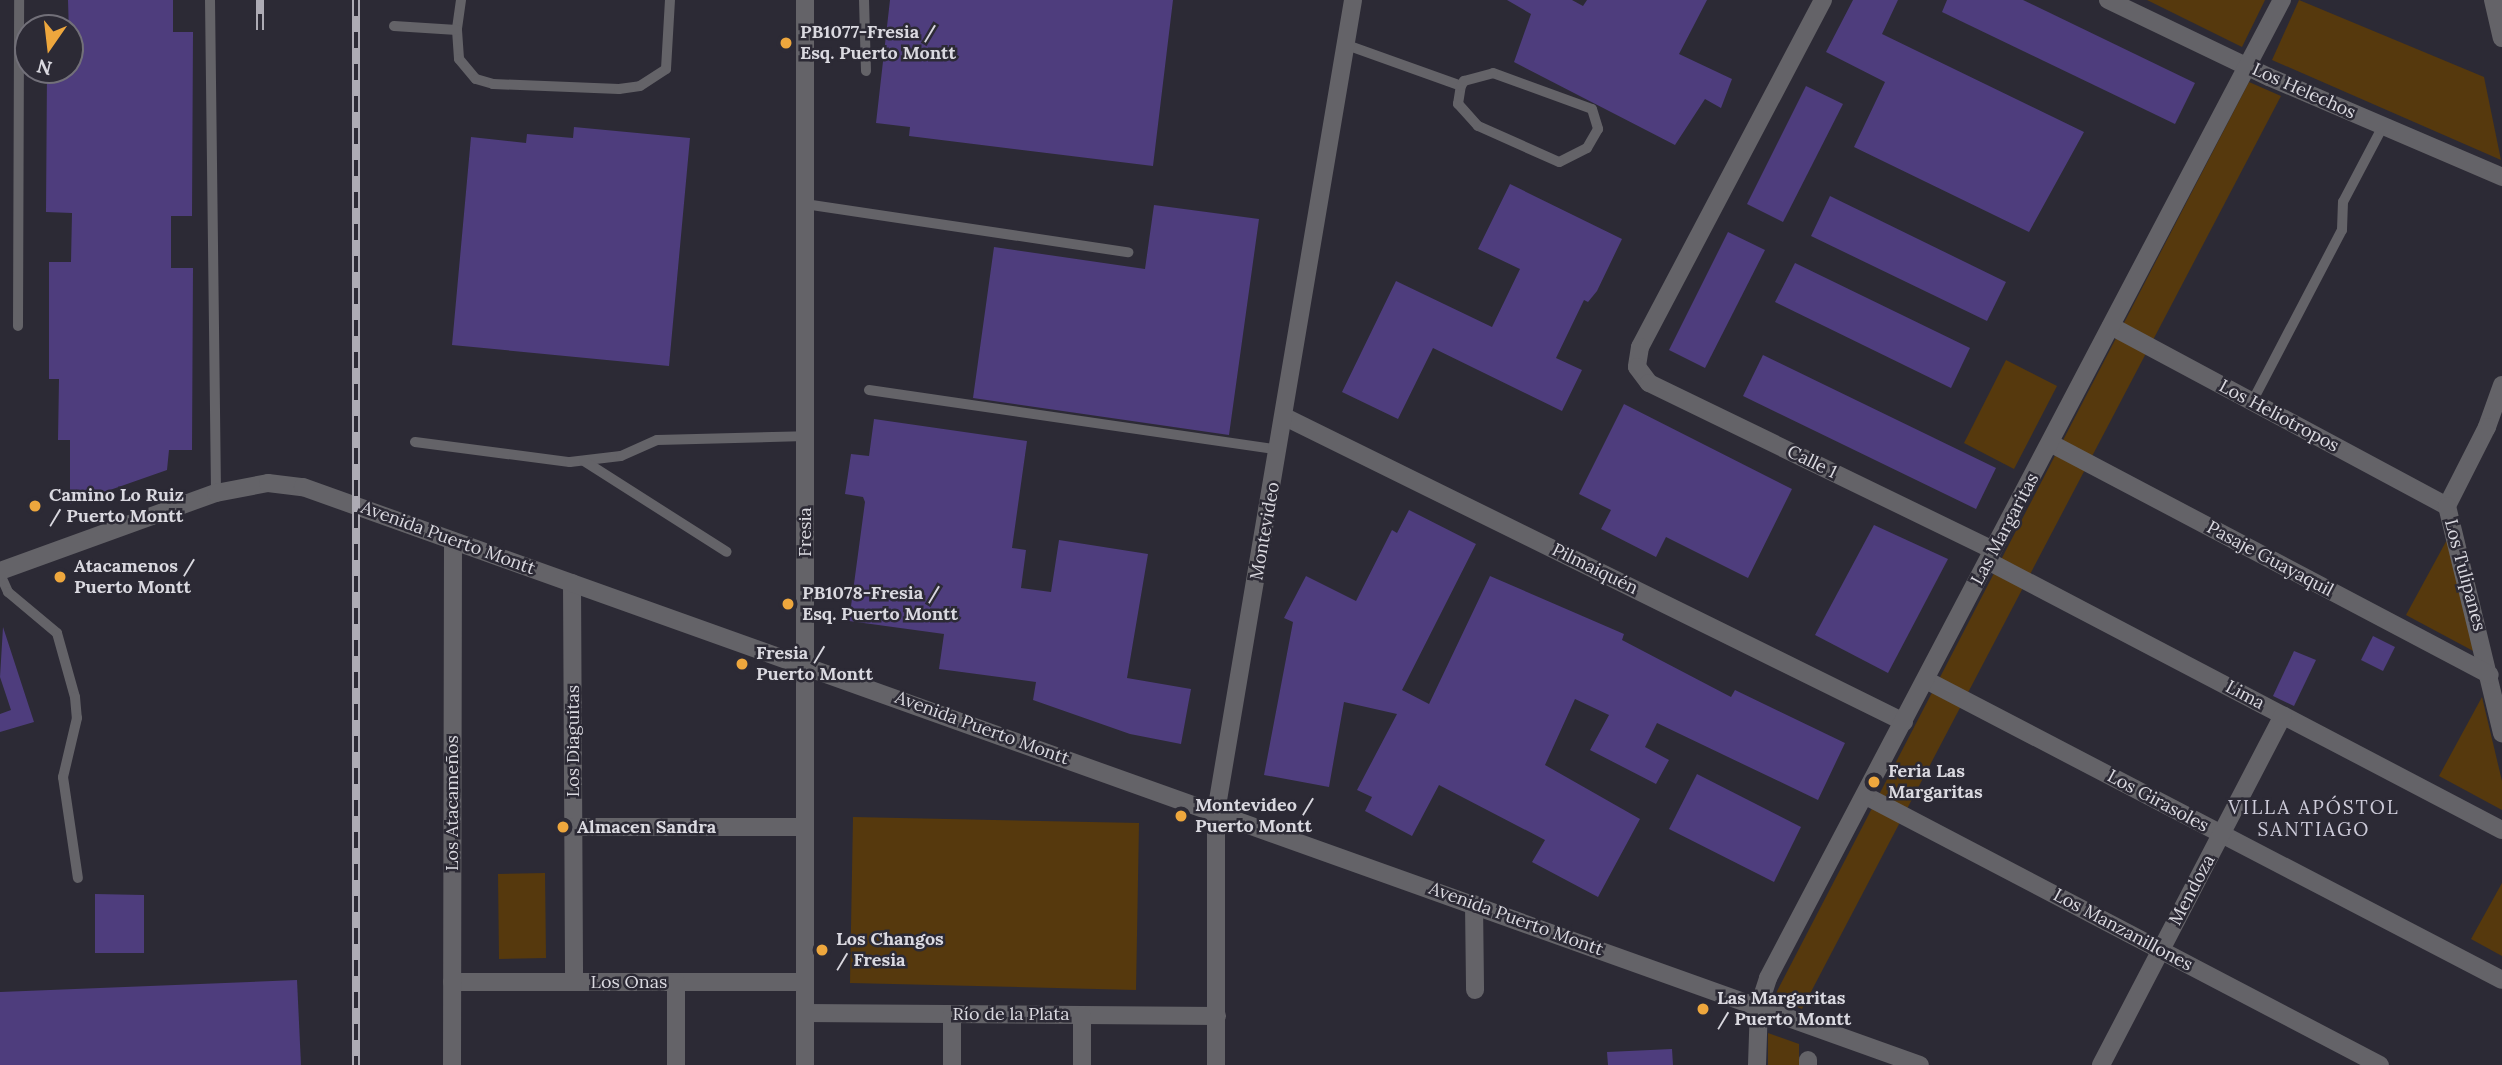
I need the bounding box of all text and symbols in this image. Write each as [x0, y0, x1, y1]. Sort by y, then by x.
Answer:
north arrow [14, 14, 84, 84]
place label: PB1077-Fresia / Esq. Puerto Montt [800, 22, 956, 64]
marker: PB1077-Fresia / Esq. Puerto Montt [778, 35, 794, 51]
text: N [34, 54, 54, 81]
street label: Los Helechos [2249, 59, 2359, 123]
street label: Los Heliotropos [2215, 375, 2343, 457]
street label: Calle 1 [1784, 441, 1840, 483]
street label: Las Margaritas [1966, 469, 2044, 589]
street label: Montevideo [1246, 480, 1284, 582]
place label: Camino Lo Ruiz / Puerto Montt [49, 485, 184, 528]
street label: Avenida Puerto Montt [358, 496, 538, 580]
marker: Camino Lo Ruiz / Puerto Montt [27, 498, 43, 514]
street label: Fresia [794, 507, 816, 557]
street label: Pasaje Guayaquil [2203, 517, 2337, 601]
street label: Los Tulipanes [2440, 517, 2490, 633]
street label: Pilmaiquén [1548, 539, 1642, 599]
place label: Atacamenos / Puerto Montt [74, 556, 195, 598]
marker: Atacamenos / Puerto Montt [52, 569, 68, 585]
place label: PB1078-Fresia / Esq. Puerto Montt [802, 583, 958, 626]
marker: PB1078-Fresia / Esq. Puerto Montt [780, 596, 796, 612]
place label: Fresia / Puerto Montt [756, 643, 873, 686]
marker: Fresia / Puerto Montt [734, 656, 750, 672]
street label: Lima [2222, 676, 2268, 714]
street label: Los Diaguitas [562, 685, 584, 797]
street label: Avenida Puerto Montt [892, 686, 1072, 770]
street label: Los Atacameños [441, 735, 463, 871]
place label: Feria Las Margaritas [1888, 761, 1983, 804]
street label: Los Girasoles [2104, 765, 2212, 837]
marker: Feria Las Margaritas [1866, 774, 1882, 790]
place label: Montevideo / Puerto Montt [1195, 795, 1314, 838]
district label: VILLA APÓSTOL SANTIAGO [2230, 797, 2398, 841]
marker: Montevideo / Puerto Montt [1173, 808, 1189, 824]
place label: Almacen Sandra [577, 816, 716, 838]
marker: Almacen Sandra [555, 819, 571, 835]
street label: Mendoza [2164, 851, 2220, 929]
street label: Avenida Puerto Montt [1426, 877, 1606, 961]
street label: Los Manzanillones [2050, 884, 2196, 976]
place label: Los Changos / Fresia [836, 929, 944, 972]
marker: Los Changos / Fresia [814, 942, 830, 958]
street label: Los Onas [591, 971, 667, 993]
place label: Las Margaritas / Puerto Montt [1717, 988, 1851, 1030]
marker: Las Margaritas / Puerto Montt [1695, 1001, 1711, 1017]
street label: Río de la Plata [953, 1003, 1069, 1025]

